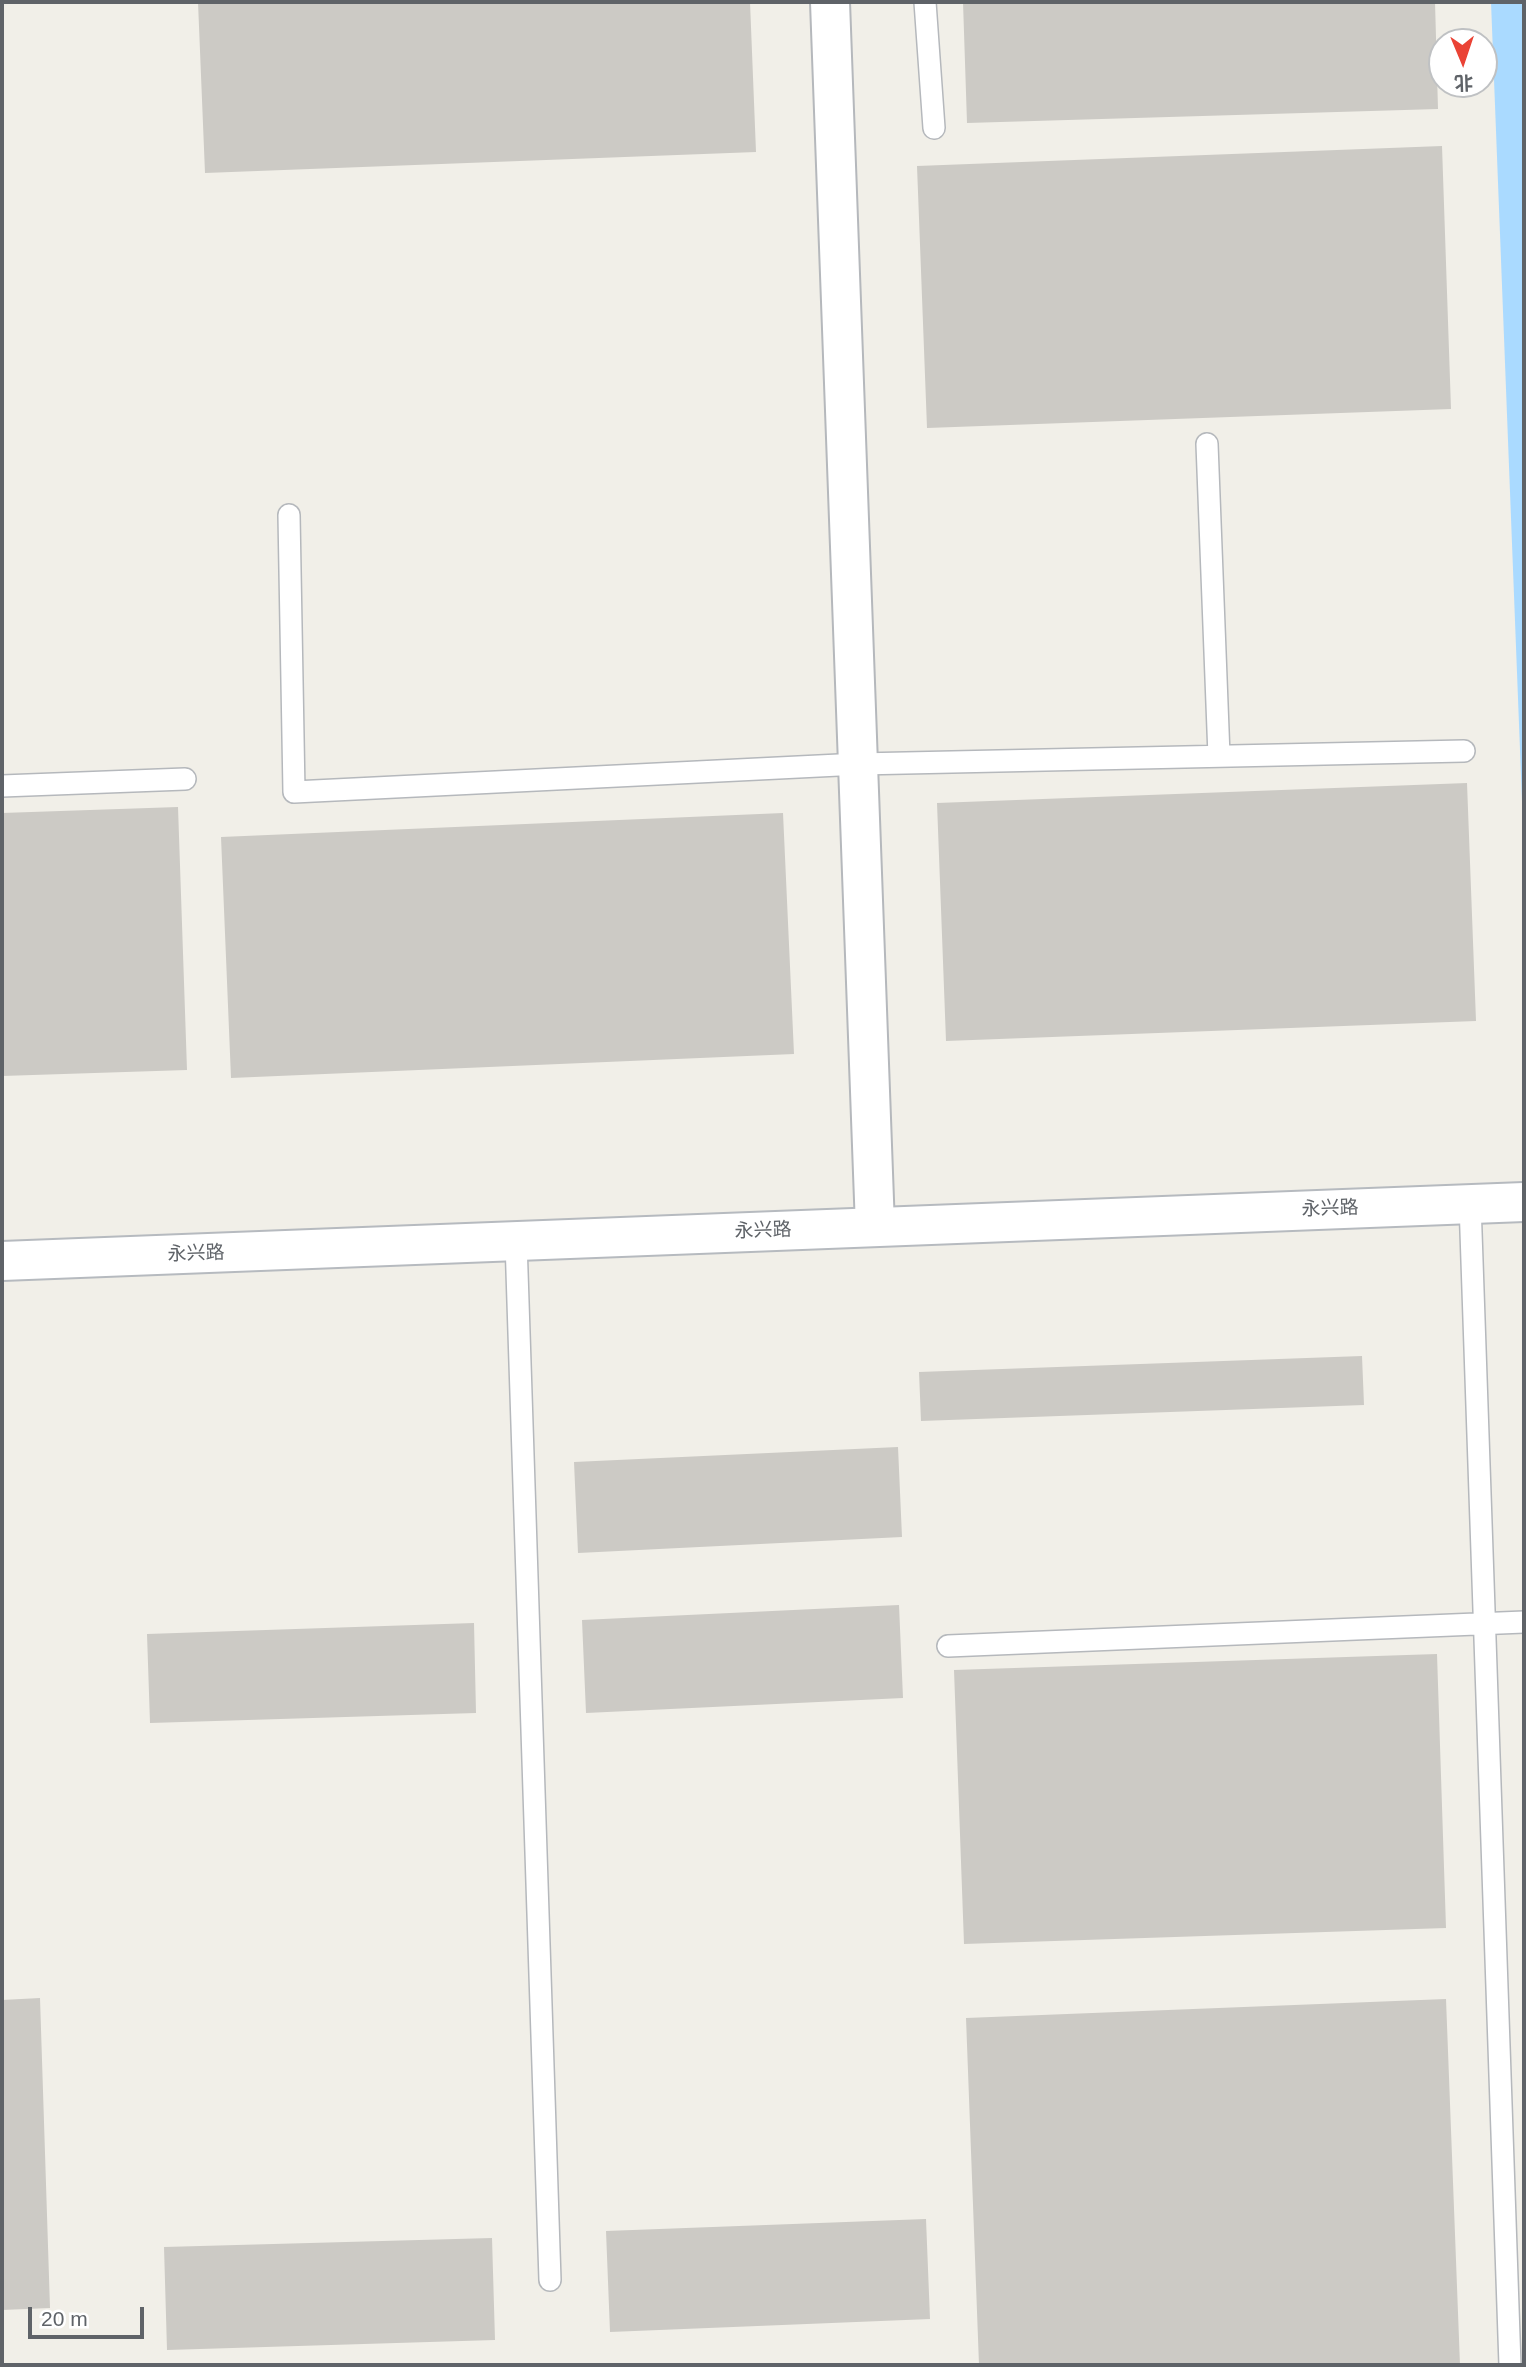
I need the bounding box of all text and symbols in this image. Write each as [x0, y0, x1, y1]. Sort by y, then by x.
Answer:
north arrow [1428, 28, 1498, 98]
text: 北 [1454, 72, 1474, 93]
street label: 永兴路 [1301, 1197, 1359, 1221]
street label: 永兴路 [734, 1219, 792, 1243]
street label: 永兴路 [167, 1242, 225, 1266]
scale bar [32, 2294, 147, 2338]
text: 20 m [41, 2307, 88, 2330]

